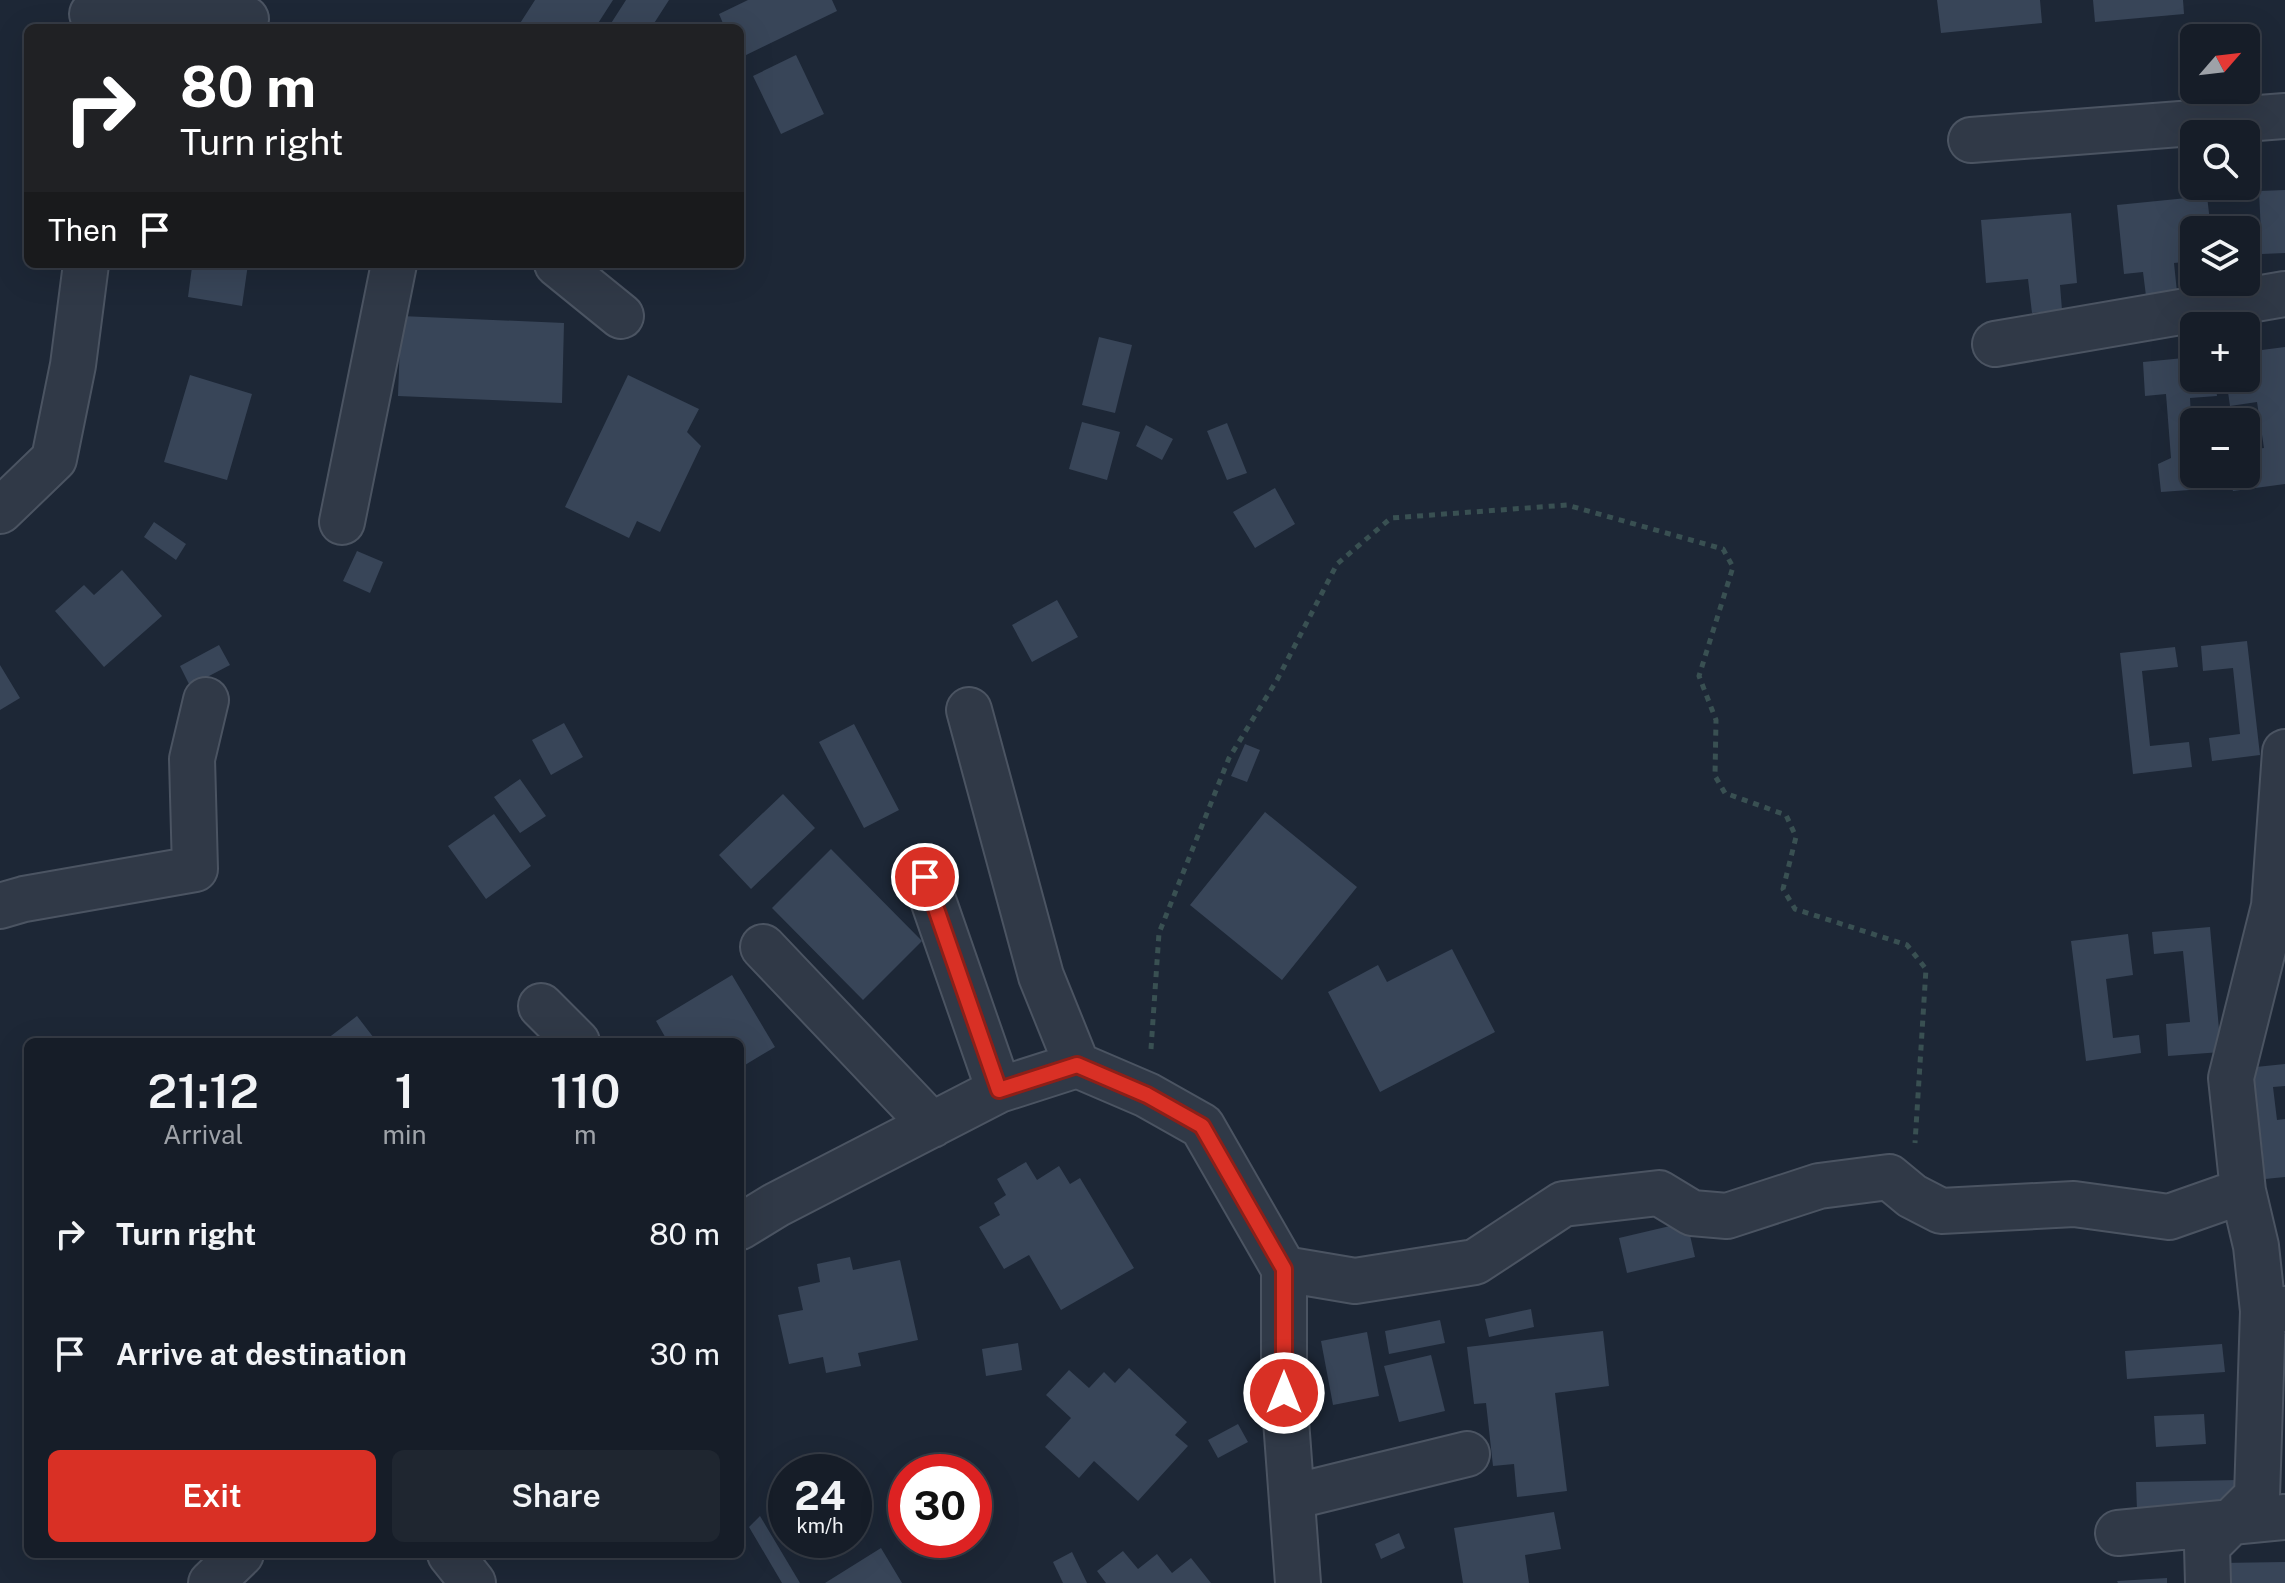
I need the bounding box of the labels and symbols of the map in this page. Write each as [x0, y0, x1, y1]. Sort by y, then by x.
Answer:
north arrow [2180, 24, 2260, 104]
pin [891, 843, 959, 911]
position arrow [1242, 1351, 1326, 1435]
speed limit sign: 30 [888, 1454, 992, 1558]

